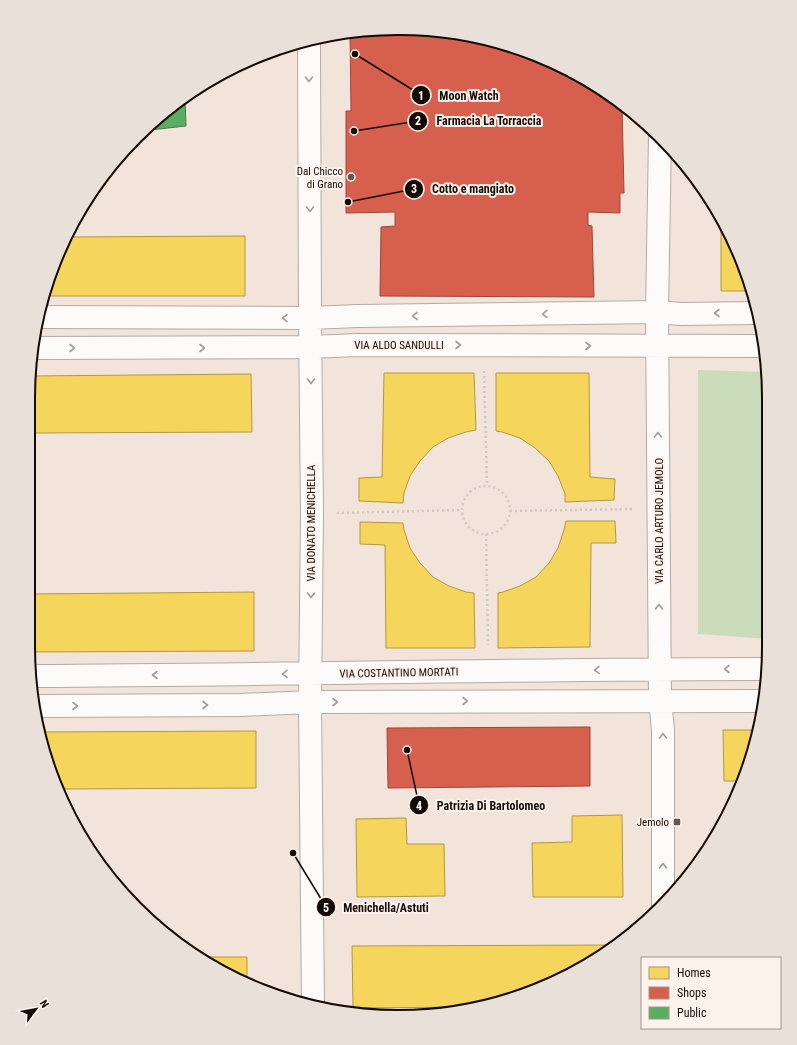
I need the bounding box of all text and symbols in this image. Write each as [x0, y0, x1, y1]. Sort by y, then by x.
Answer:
one-way arrow [305, 76, 313, 82]
callout: Moon Watch [411, 83, 506, 107]
text: 1 [418, 89, 424, 103]
text: Moon Watch [439, 89, 499, 103]
callout: Farmacia La Torraccia [408, 109, 549, 133]
text: 2 [415, 114, 421, 128]
text: Farmacia La Torraccia [437, 114, 542, 128]
place label: Dal Chicco di Grano [297, 165, 343, 191]
marker: Dal Chicco di Grano [346, 172, 356, 182]
callout: Cotto e mangiato [404, 177, 522, 201]
text: 3 [411, 182, 417, 196]
text: Cotto e mangiato [432, 182, 514, 196]
one-way arrow [306, 206, 314, 212]
one-way arrow [714, 309, 720, 317]
one-way arrow [542, 310, 548, 318]
one-way arrow [412, 312, 418, 320]
one-way arrow [282, 314, 288, 322]
street label: VIA ALDO SANDULLI [354, 339, 444, 352]
one-way arrow [455, 341, 461, 349]
one-way arrow [585, 342, 591, 350]
one-way arrow [69, 344, 75, 352]
one-way arrow [199, 344, 205, 352]
one-way arrow [307, 378, 315, 384]
one-way arrow [654, 432, 662, 438]
street label: VIA CARLO ARTURO JEMOLO [653, 458, 666, 584]
street label: VIA DONATO MENICHELLA [305, 464, 318, 581]
one-way arrow [307, 592, 315, 598]
one-way arrow [655, 604, 664, 610]
street label: VIA COSTANTINO MORTATI [339, 665, 459, 681]
one-way arrow [724, 665, 730, 673]
one-way arrow [594, 666, 600, 674]
one-way arrow [282, 670, 288, 678]
one-way arrow [152, 671, 158, 680]
one-way arrow [462, 697, 468, 705]
one-way arrow [332, 698, 338, 706]
one-way arrow [202, 701, 208, 709]
one-way arrow [72, 702, 78, 710]
one-way arrow [659, 733, 667, 739]
callout: Patrizia Di Bartolomeo [409, 793, 553, 817]
text: 4 [416, 799, 422, 813]
text: Patrizia Di Bartolomeo [437, 799, 545, 813]
place label: Jemolo [637, 816, 669, 829]
marker: Jemolo [672, 817, 682, 827]
one-way arrow [659, 863, 667, 869]
callout: Menichella/Astuti [316, 895, 437, 919]
text: 5 [323, 901, 329, 915]
text: Menichella/Astuti [343, 901, 429, 915]
legend [641, 957, 781, 1029]
text: Homes [677, 966, 711, 980]
text: Shops [677, 986, 706, 1000]
north arrow [16, 989, 56, 1029]
text: N [37, 998, 51, 1010]
text: Public [677, 1006, 707, 1020]

